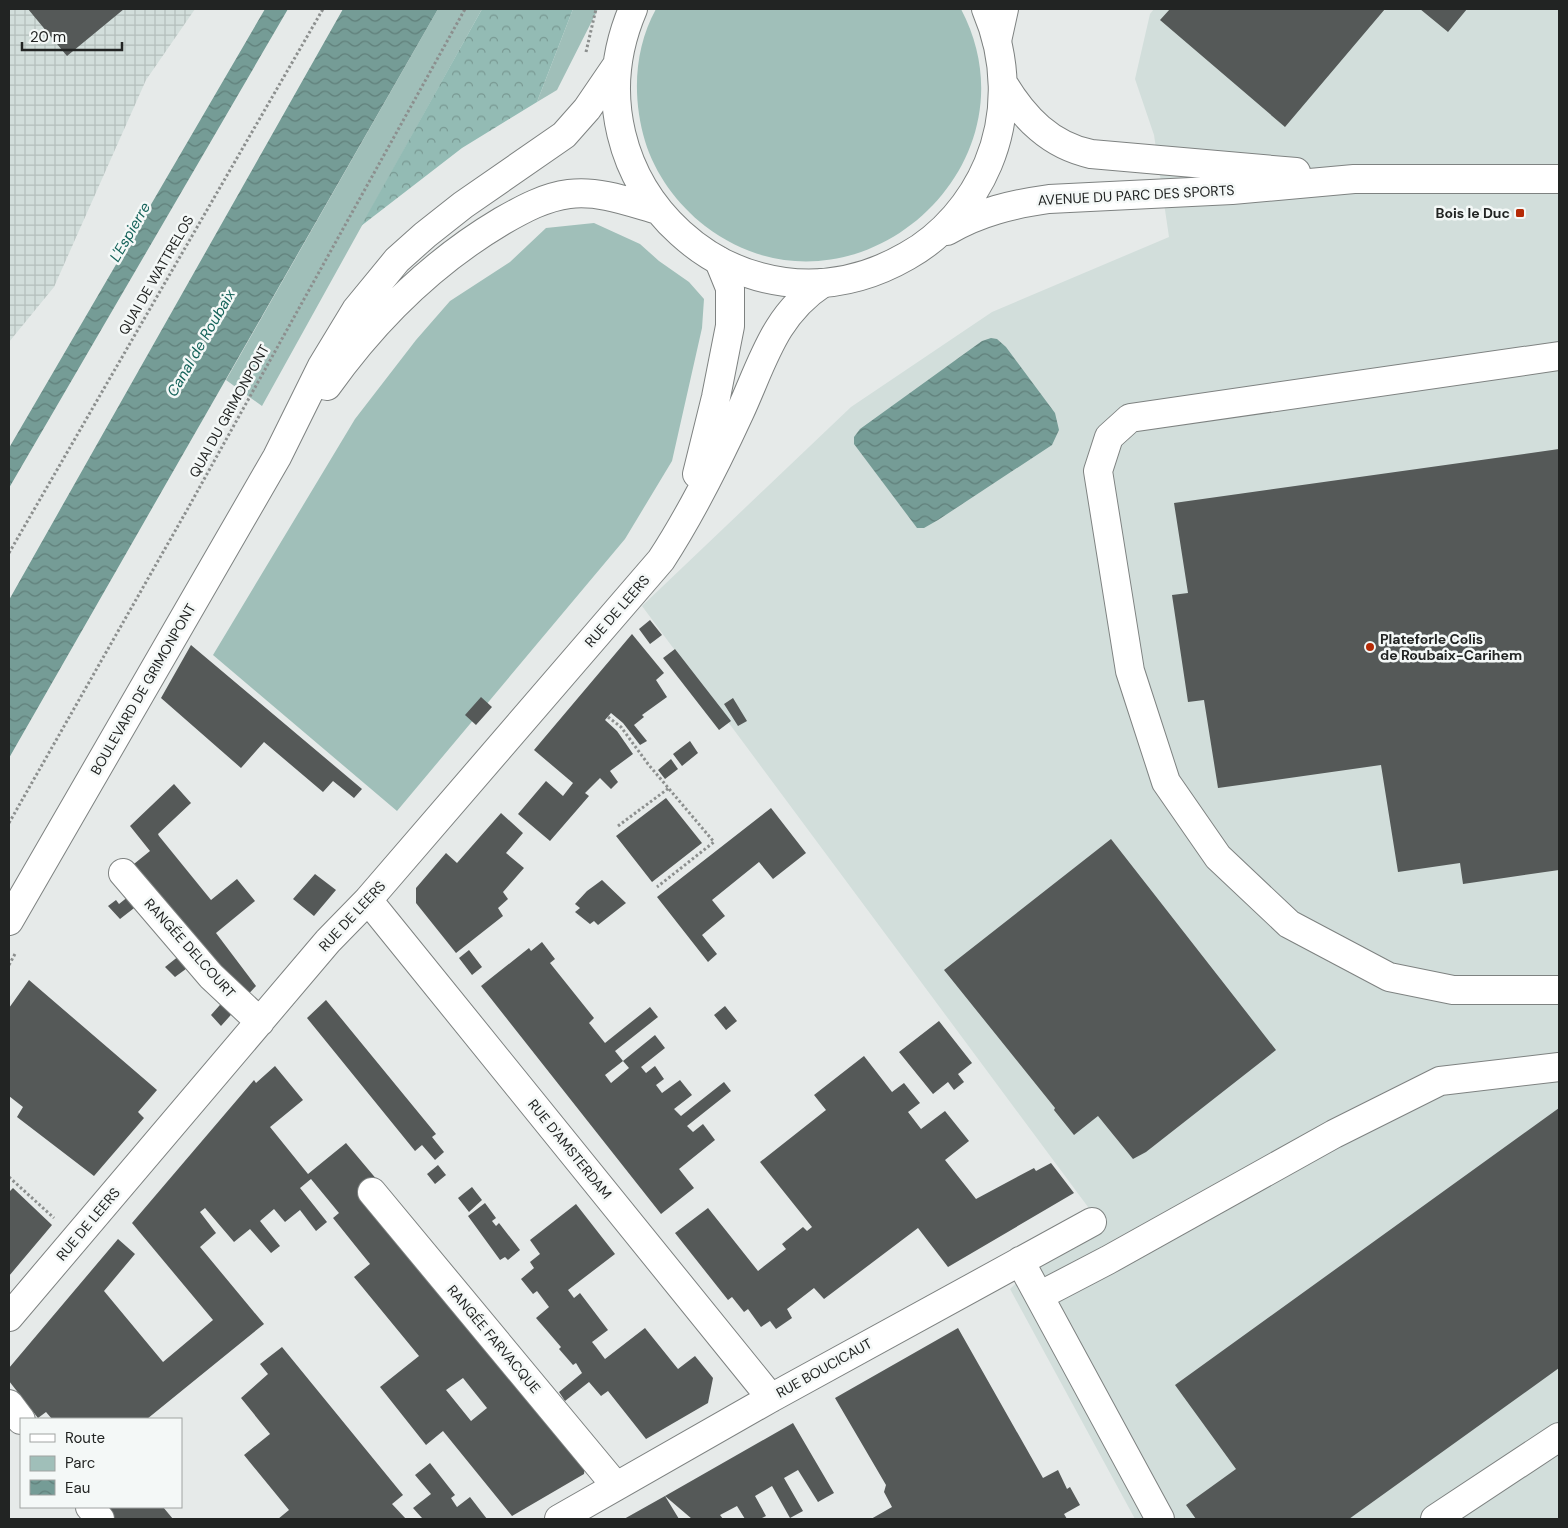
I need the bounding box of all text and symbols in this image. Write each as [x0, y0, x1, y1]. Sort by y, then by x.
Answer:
scale bar [22, 20, 122, 52]
text: 20 m [30, 27, 66, 47]
street label: AVENUE DU PARC DES SPORTS [1037, 181, 1235, 209]
water label: L'Espierre [105, 198, 155, 265]
place label: Bois le Duc [1435, 204, 1510, 222]
marker: Bois le Duc [1514, 207, 1526, 219]
street label: QUAI DE WATTRELOS [114, 212, 198, 338]
water label: Canal de Roubaix [162, 285, 240, 400]
street label: QUAI DU GRIMONPONT [185, 341, 273, 481]
street label: RUE DE LEERS [581, 571, 653, 651]
street label: BOULEVARD DE GRIMONPONT [86, 600, 200, 778]
place label: Plateforle Colis de Roubaix-Carihem [1380, 630, 1522, 664]
marker: Plateforle Colis de Roubaix-Carihem [1364, 641, 1376, 653]
street label: RUE DE LEERS [315, 877, 389, 955]
street label: RANGÉE DELCOURT [141, 895, 239, 1002]
street label: RUE D'AMSTERDAM [524, 1095, 616, 1203]
street label: RUE DE LEERS [52, 1184, 124, 1264]
street label: RANGÉE FARVACQUE [443, 1281, 545, 1397]
street label: RUE BOUCICAUT [773, 1334, 875, 1402]
legend [20, 1418, 182, 1508]
text: Route [65, 1428, 105, 1448]
text: Parc [65, 1453, 95, 1473]
text: Eau [65, 1478, 90, 1498]

